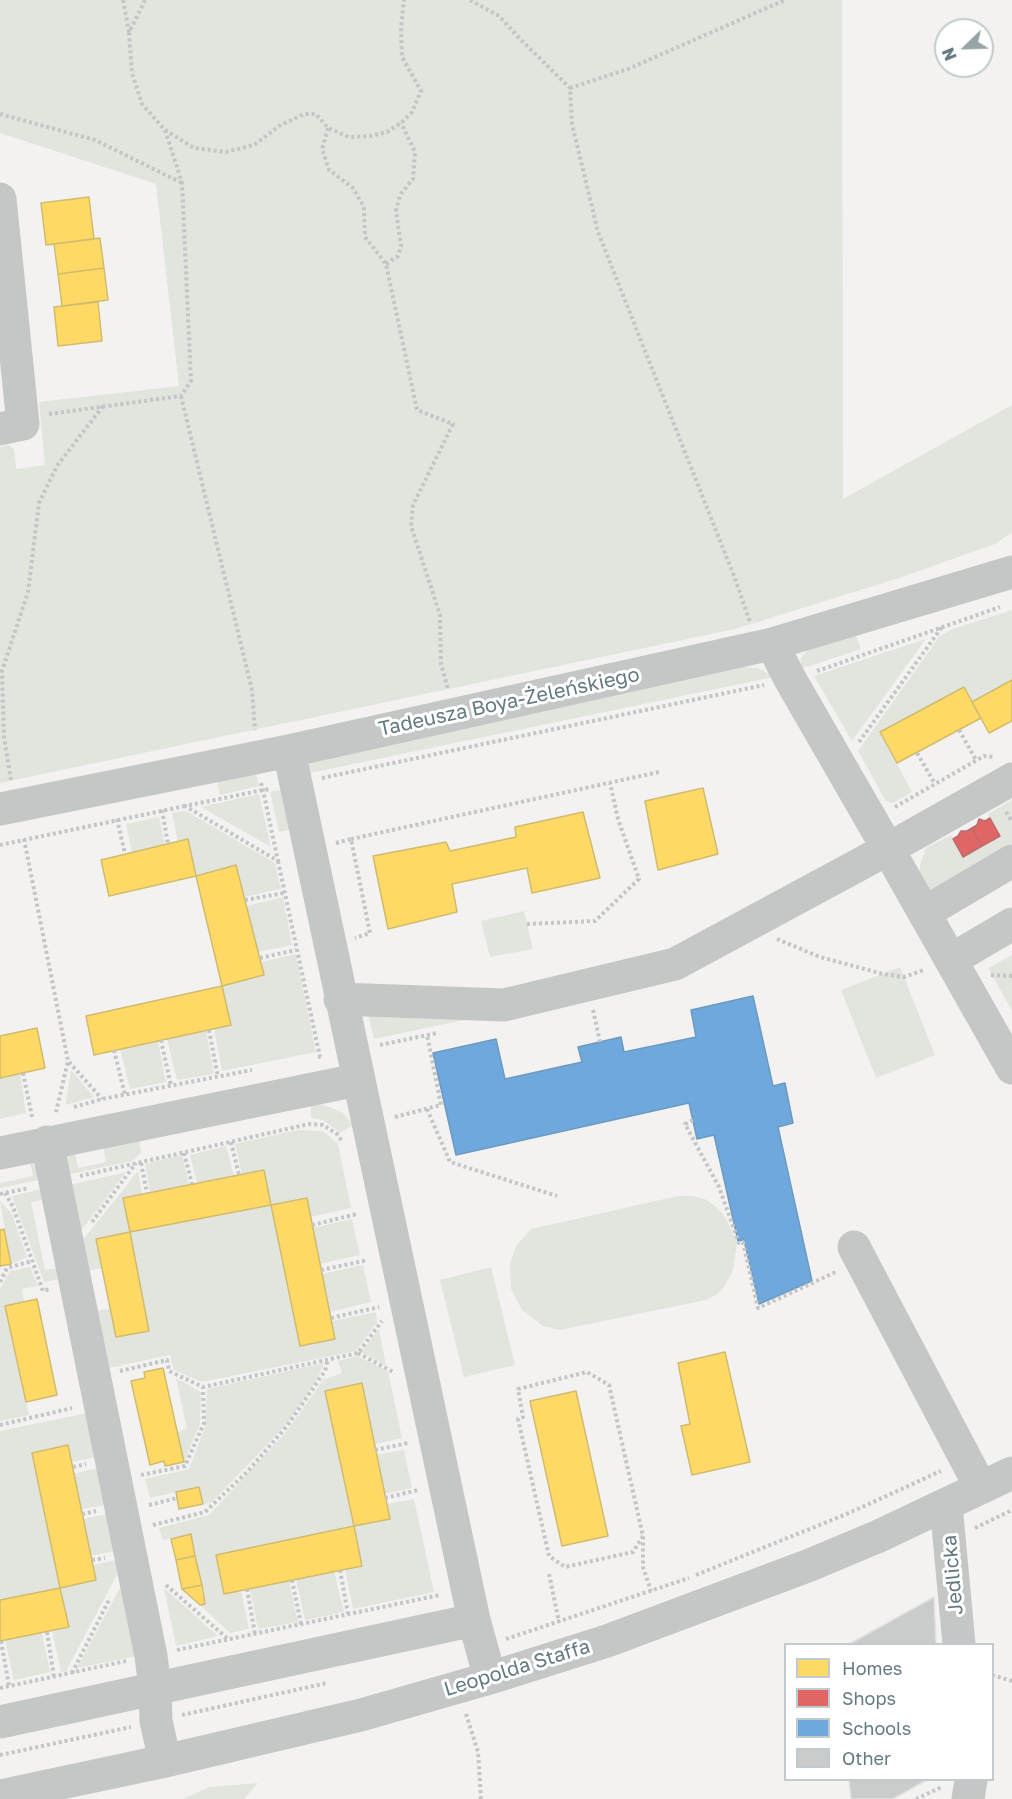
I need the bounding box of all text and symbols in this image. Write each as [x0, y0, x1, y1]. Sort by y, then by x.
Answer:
north arrow [934, 18, 994, 78]
text: N [938, 45, 961, 64]
street label: Tadeusza Boya-Żeleńskiego [376, 663, 642, 741]
street label: Jedlicka [938, 1534, 968, 1616]
street label: Leopolda Staffa [441, 1634, 593, 1702]
legend [784, 1643, 994, 1781]
text: Homes [842, 1657, 902, 1679]
text: Shops [842, 1687, 896, 1709]
text: Schools [842, 1717, 911, 1739]
text: Other [842, 1747, 891, 1769]

